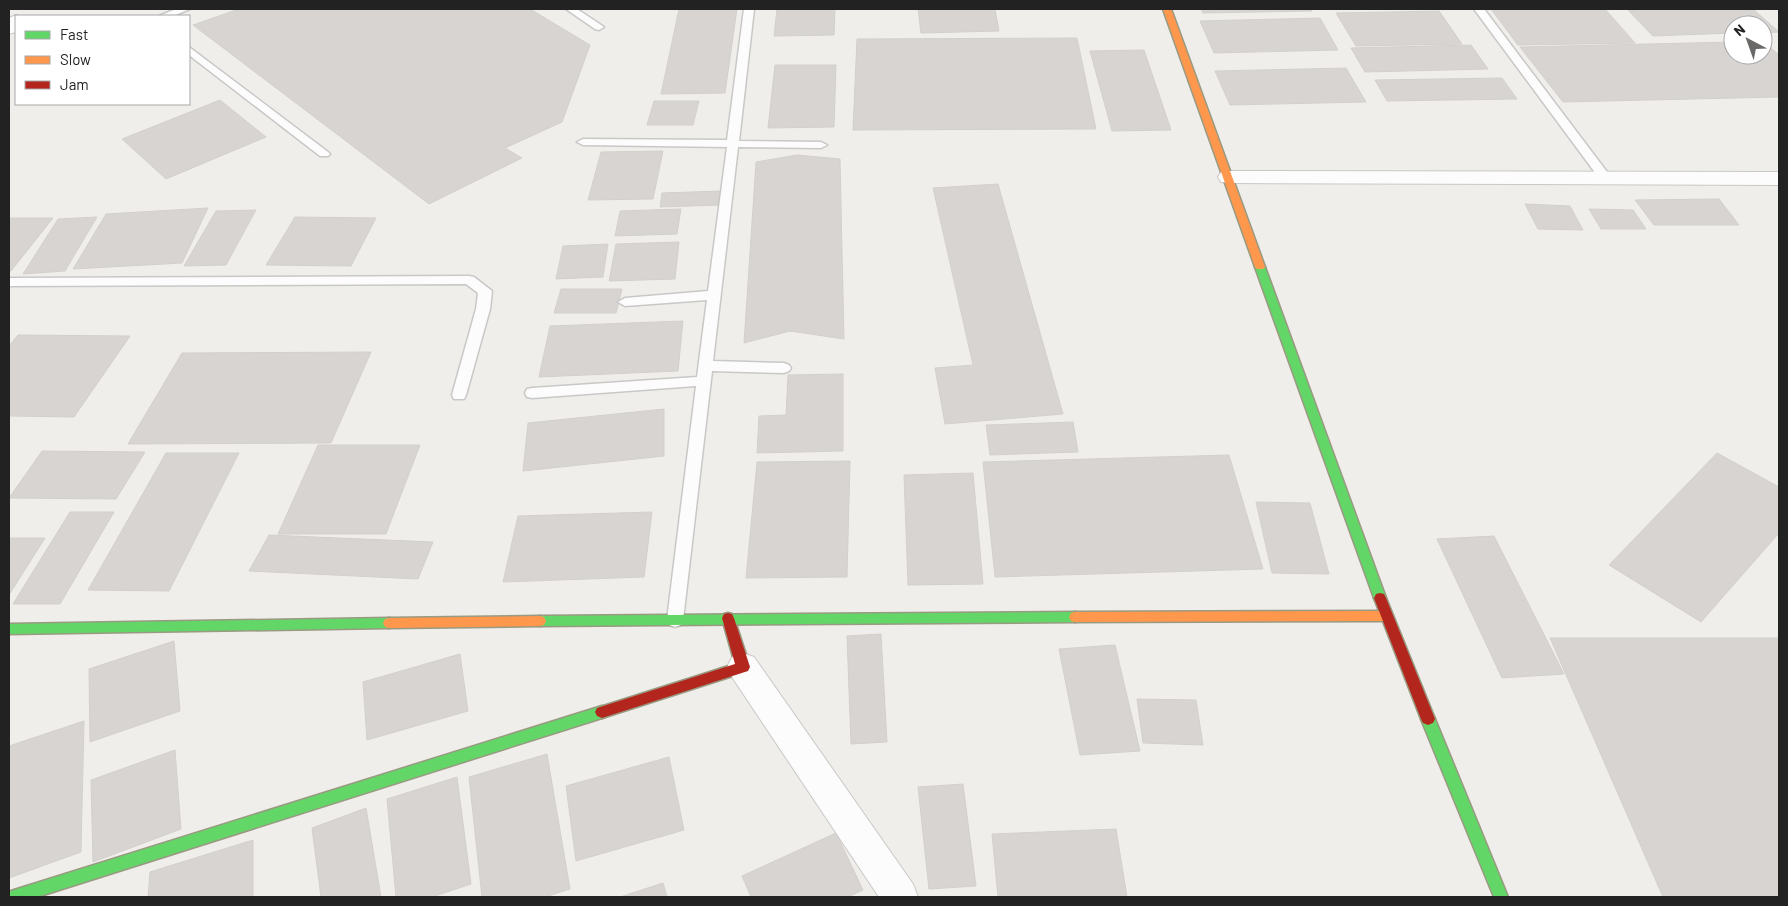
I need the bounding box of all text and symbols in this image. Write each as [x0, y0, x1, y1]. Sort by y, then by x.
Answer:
legend [15, 15, 190, 105]
north arrow [1723, 15, 1773, 65]
text: N [1730, 20, 1748, 39]
text: Fast [60, 25, 88, 43]
text: Slow [60, 50, 91, 68]
text: Jam [60, 75, 89, 93]

